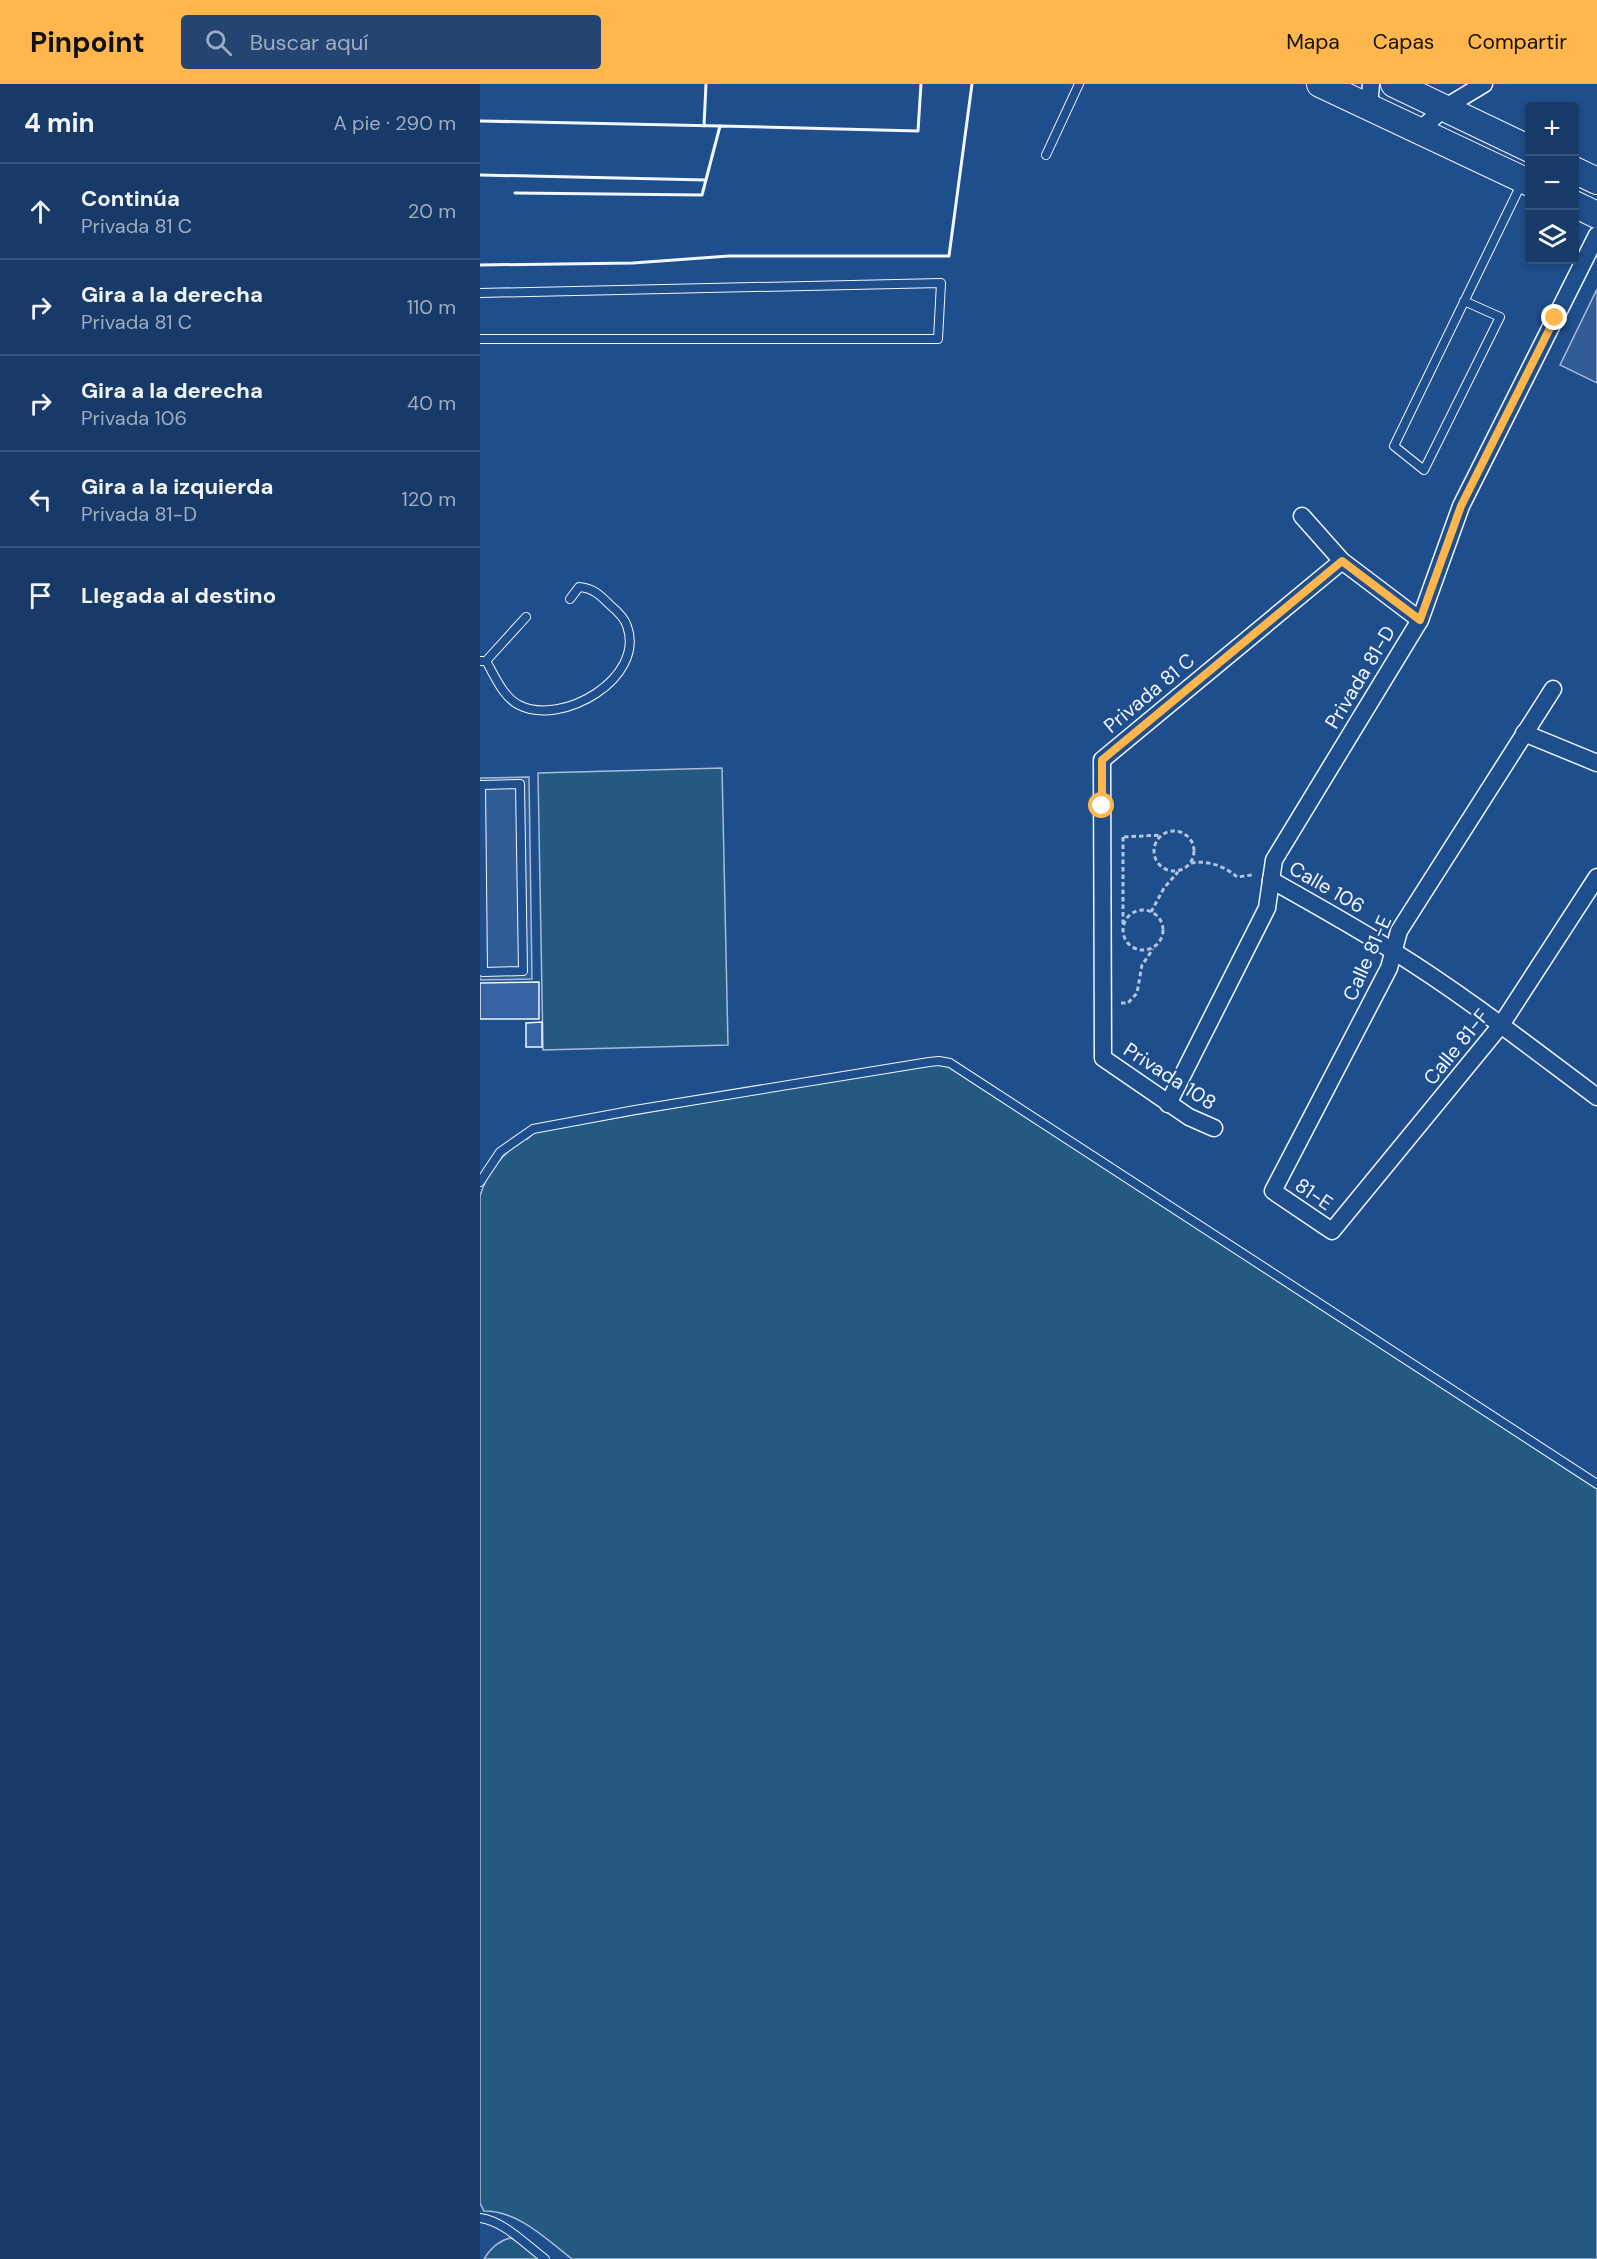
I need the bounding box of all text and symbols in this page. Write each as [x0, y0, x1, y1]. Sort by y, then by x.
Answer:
search box [181, 15, 601, 69]
text: Pinpoint [30, 24, 145, 61]
icon: search [202, 26, 235, 59]
text: Buscar aquí [250, 28, 368, 57]
text: Mapa [1286, 28, 1340, 56]
text: Capas [1373, 28, 1434, 56]
text: Compartir [1467, 28, 1567, 56]
map controls [1525, 102, 1579, 264]
button: + [1525, 102, 1579, 156]
text: 4 min [24, 106, 95, 140]
text: A pie · 290 m [333, 110, 456, 136]
button: − [1525, 156, 1579, 210]
text: Continúa [81, 184, 180, 213]
icon: ahead [24, 195, 57, 228]
text: 20 m [408, 198, 456, 224]
button: layers [1525, 210, 1579, 264]
text: Privada 81 C [81, 213, 192, 239]
text: Gira a la derecha [81, 280, 263, 309]
icon: right [24, 291, 57, 324]
text: 110 m [407, 294, 456, 320]
route end [1541, 304, 1567, 330]
text: Privada 81 C [81, 309, 192, 335]
text: Gira a la derecha [81, 376, 263, 405]
icon: right [24, 387, 57, 420]
text: 40 m [407, 390, 456, 416]
text: Privada 106 [81, 405, 187, 431]
text: Gira a la izquierda [81, 472, 273, 501]
icon: left [24, 483, 57, 516]
text: 120 m [402, 486, 456, 512]
text: Privada 81-D [81, 501, 197, 527]
icon: arrive [24, 579, 57, 612]
text: Llegada al destino [81, 581, 276, 610]
street label: Privada 81-D [1319, 621, 1401, 733]
street label: Privada 81 C [1098, 647, 1200, 739]
route start [1088, 792, 1114, 818]
street label: Calle 106 [1284, 855, 1370, 919]
street label: Calle 81-E [1337, 911, 1397, 1005]
street label: Calle 81-F [1417, 1003, 1495, 1090]
street label: Privada 108 [1119, 1036, 1221, 1116]
street label: 81-E [1290, 1172, 1338, 1216]

